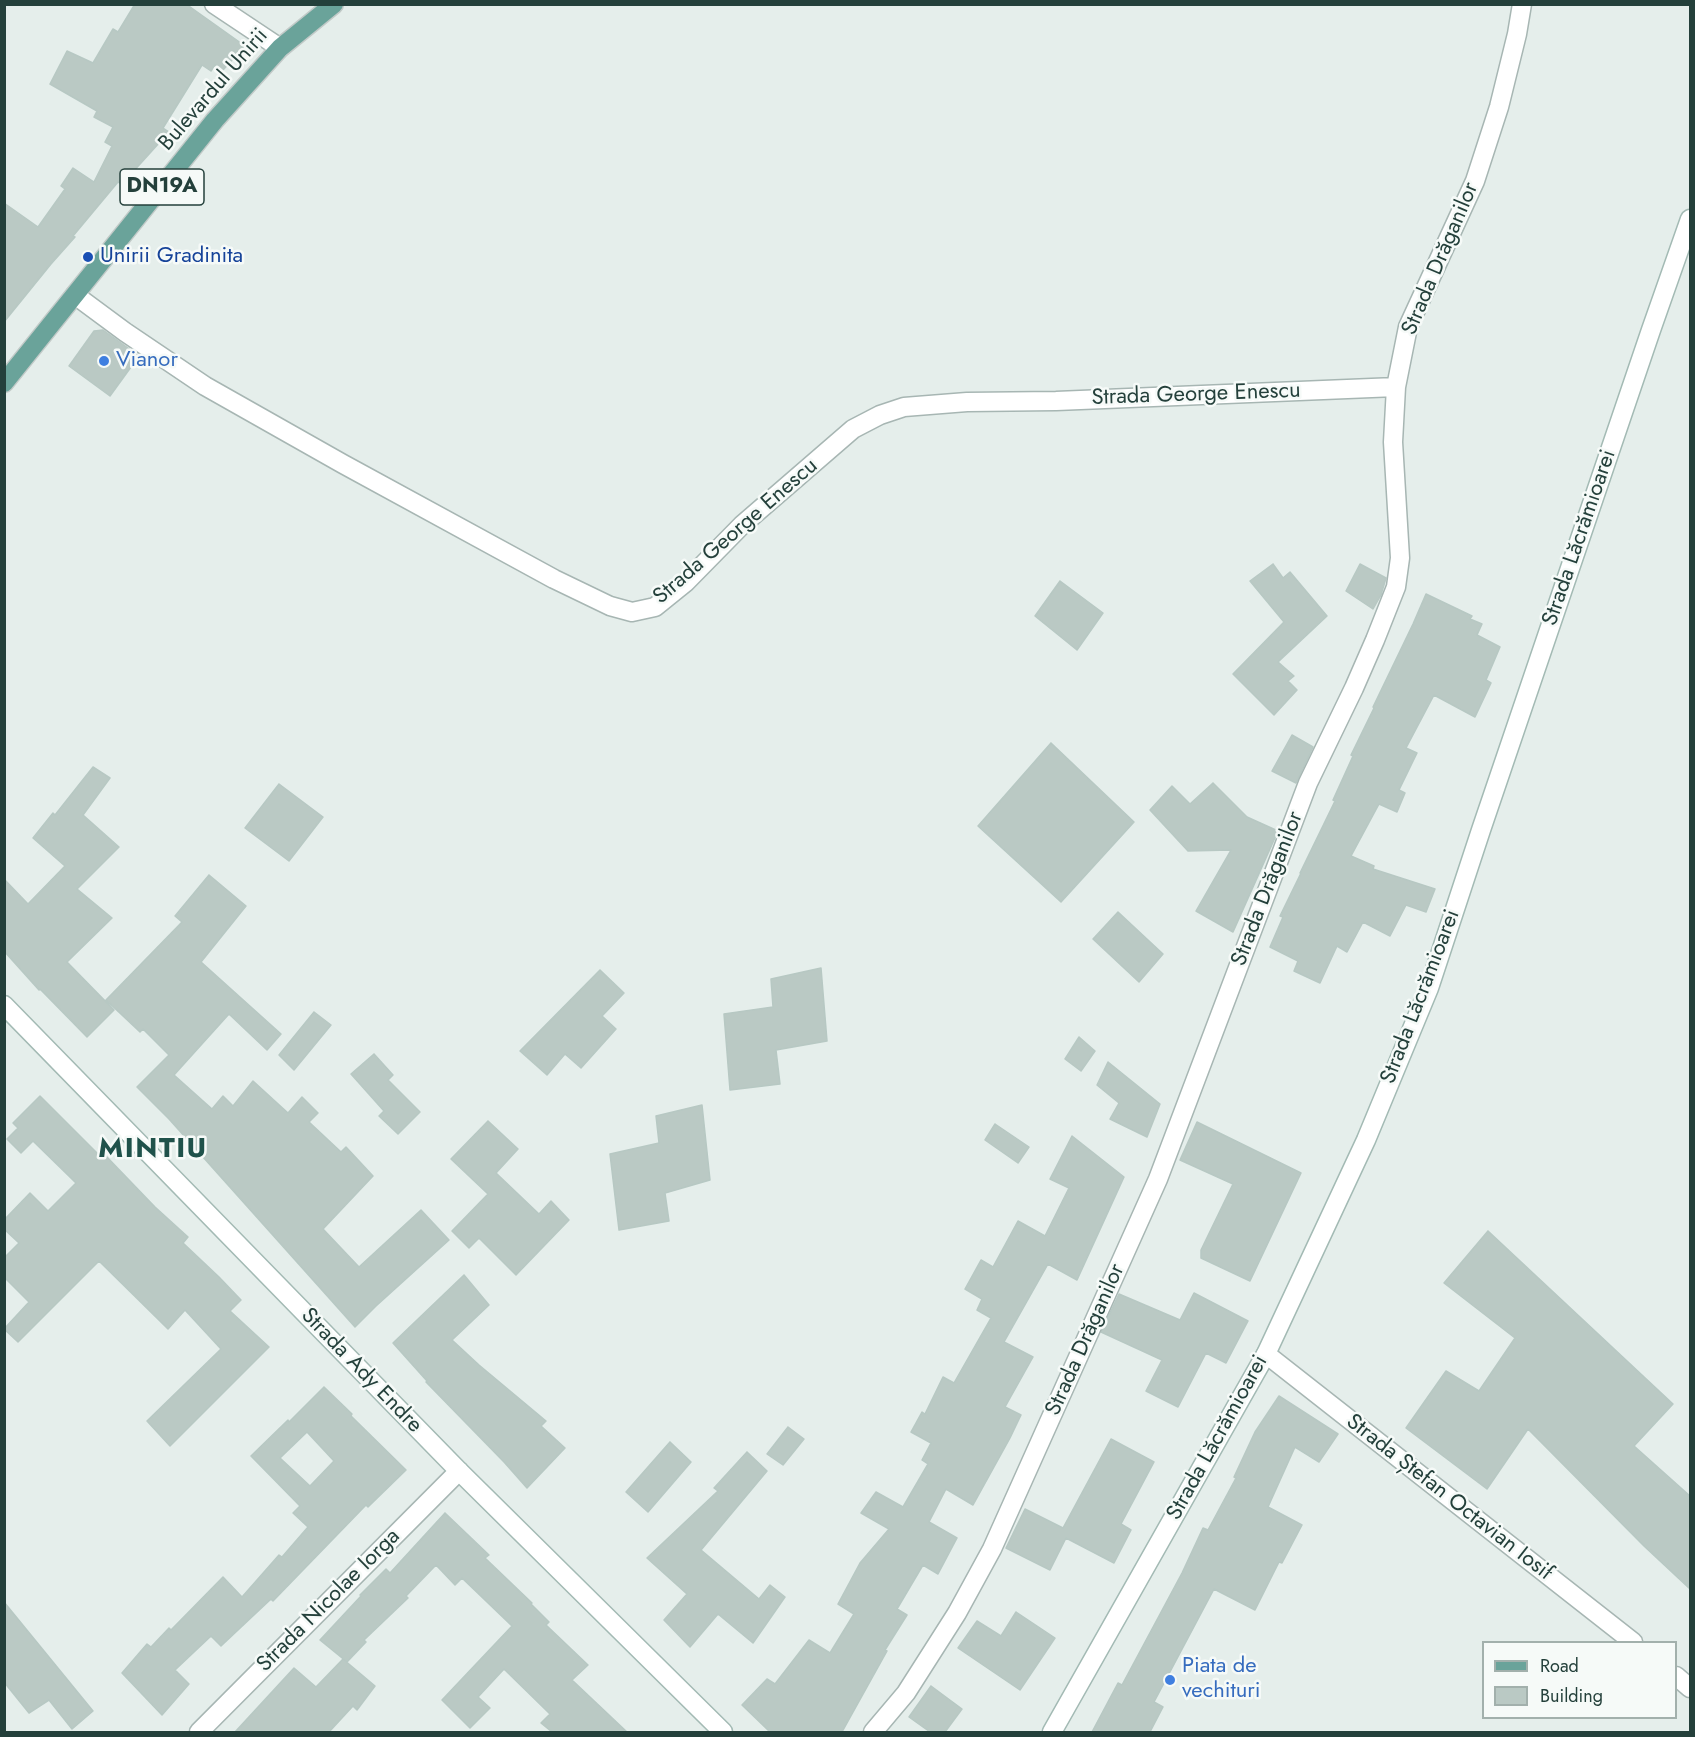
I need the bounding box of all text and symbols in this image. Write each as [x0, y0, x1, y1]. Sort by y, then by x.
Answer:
street label: Bulevardul Unirii [154, 23, 274, 157]
road number: DN19A [120, 169, 204, 205]
street label: Strada Drăganilor [1397, 179, 1485, 339]
place label: Unirii Gradinita [100, 244, 243, 270]
marker: Unirii Gradinita [81, 250, 95, 264]
place label: Vianor [116, 348, 178, 374]
marker: Vianor [97, 354, 111, 368]
street label: Strada George Enescu [1091, 378, 1301, 412]
street label: Strada Lăcrămioarei [1538, 447, 1622, 629]
street label: Strada George Enescu [648, 453, 824, 611]
street label: Strada Drăganilor [1226, 808, 1310, 970]
street label: Strada Lăcrămioarei [1376, 906, 1466, 1088]
district label: MINTIU [98, 1133, 208, 1167]
street label: Strada Drăganilor [1041, 1260, 1131, 1420]
street label: Strada Ady Endre [295, 1303, 427, 1439]
street label: Strada Lăcrămioarei [1162, 1351, 1274, 1525]
street label: Strada Ștefan Octavian Iosif [1340, 1409, 1558, 1587]
street label: Strada Nicolae Iorga [252, 1524, 406, 1678]
legend [1482, 1641, 1677, 1719]
text: Road [1540, 1653, 1579, 1679]
place label: Piata de vechituri [1182, 1654, 1261, 1706]
marker: Piata de vechituri [1163, 1673, 1177, 1687]
text: Building [1540, 1683, 1603, 1709]

